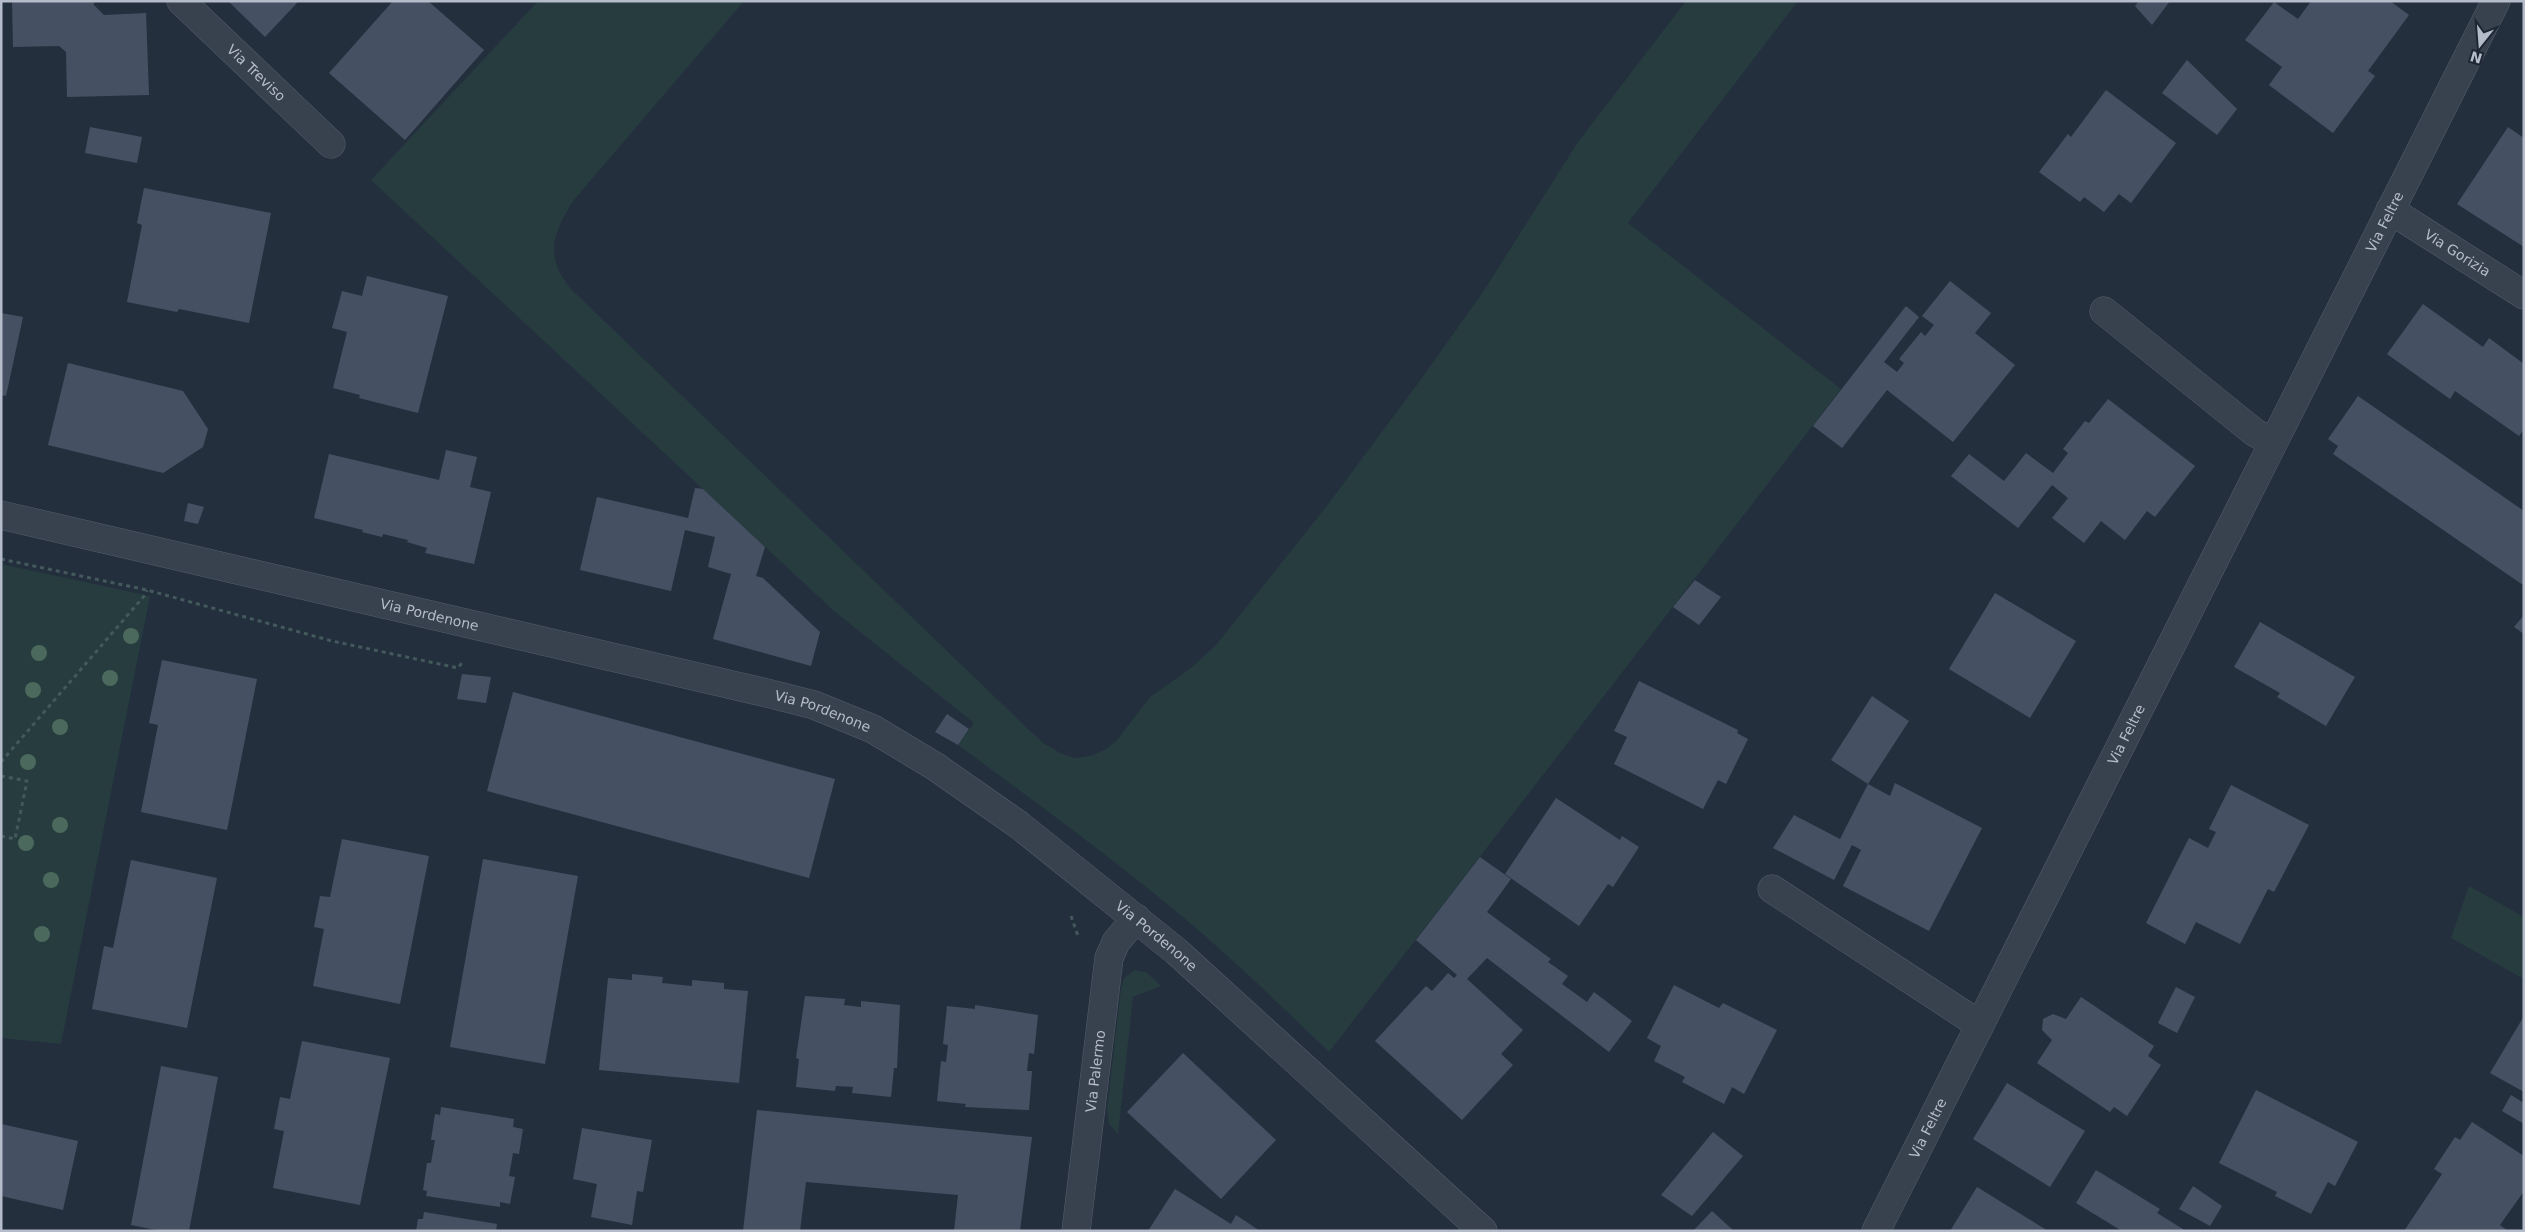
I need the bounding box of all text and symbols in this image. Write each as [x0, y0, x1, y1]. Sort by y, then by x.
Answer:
north arrow [2455, 20, 2505, 70]
street label: Via Treviso [224, 41, 289, 104]
text: N [2468, 48, 2484, 67]
street label: Via Feltre [2363, 189, 2407, 255]
street label: Via Gorizia [2422, 226, 2494, 280]
street label: Via Pordenone [379, 595, 480, 634]
street label: Via Pordenone [773, 687, 873, 735]
street label: Via Feltre [2104, 702, 2148, 767]
street label: Via Pordenone [1112, 898, 1200, 974]
street label: Via Palermo [1082, 1029, 1108, 1113]
street label: Via Feltre [1906, 1095, 1950, 1161]

